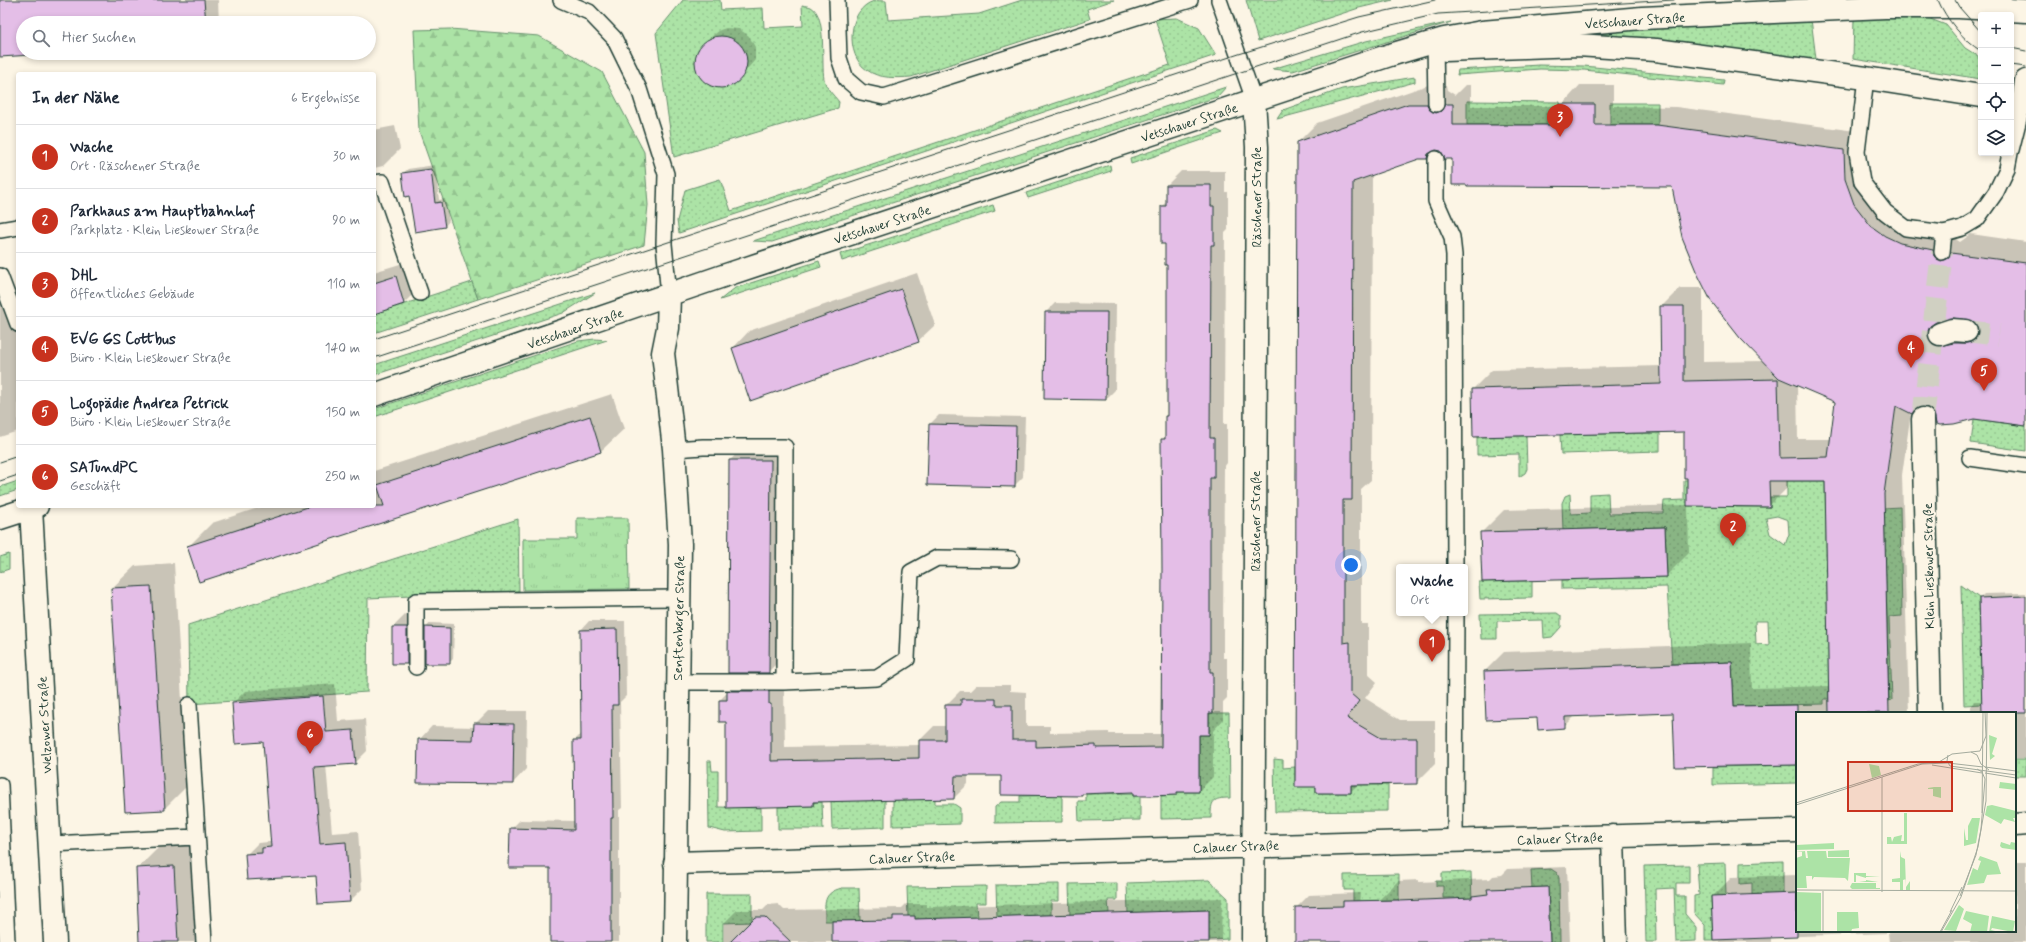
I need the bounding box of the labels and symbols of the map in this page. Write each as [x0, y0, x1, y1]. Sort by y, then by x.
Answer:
street label: Vetschauer Straße [1584, 9, 1686, 33]
street label: Vetschauer Straße [1139, 100, 1240, 147]
pin: 3 [1547, 104, 1573, 137]
street label: Räschener Straße [1249, 147, 1266, 247]
street label: Vetschauer Straße [832, 202, 933, 249]
street label: Vetschauer Straße [525, 305, 626, 354]
pin: 4 [1898, 335, 1924, 368]
pin: 5 [1971, 358, 1997, 391]
street label: Räschener Straße [1248, 471, 1265, 571]
street label: Klein Lieskower Straße [1920, 503, 1939, 629]
pin: 2 [1720, 513, 1746, 546]
street label: Senftenberger Straße [670, 555, 691, 681]
your location [1341, 555, 1361, 575]
pin: 1 [1419, 629, 1445, 662]
street label: Welzower Straße [34, 676, 57, 774]
inset map [1796, 712, 2016, 932]
pin: 6 [297, 721, 323, 754]
street label: Calauer Straße [1517, 829, 1604, 850]
street label: Calauer Straße [1193, 837, 1280, 858]
street label: Calauer Straße [869, 848, 956, 869]

